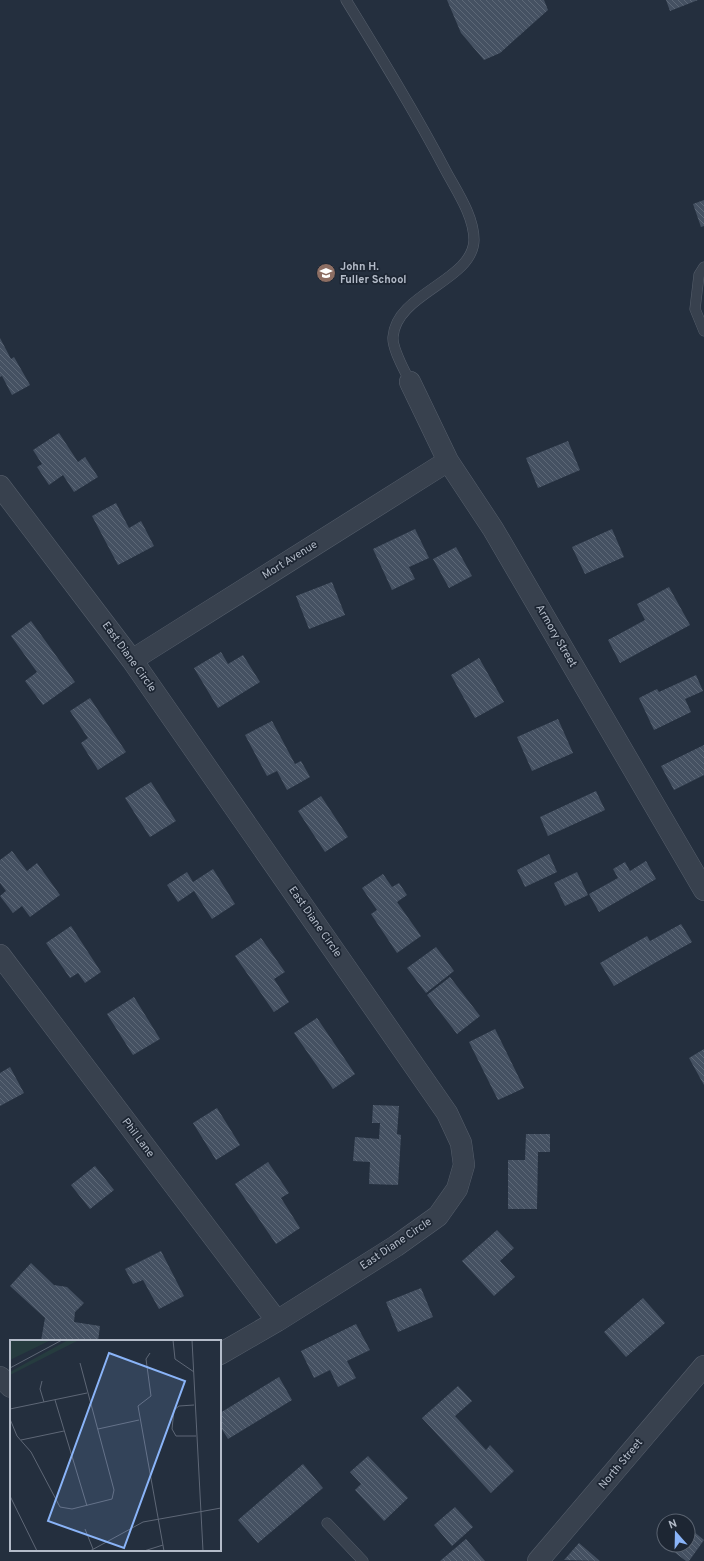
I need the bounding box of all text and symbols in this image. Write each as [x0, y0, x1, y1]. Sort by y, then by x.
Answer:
place label: John H. Fuller School [340, 260, 407, 287]
school or university icon: John H. Fuller School [315, 262, 337, 284]
street label: Mort Avenue [260, 537, 320, 582]
street label: Armory Street [532, 602, 580, 670]
street label: East Diane Circle [99, 619, 159, 695]
street label: East Diane Circle [285, 884, 345, 960]
street label: Phil Lane [119, 1116, 157, 1161]
street label: East Diane Circle [358, 1215, 435, 1273]
inset map [10, 1340, 221, 1551]
street label: North Street [596, 1436, 646, 1492]
north arrow [656, 1513, 696, 1553]
text: N [667, 1517, 679, 1532]

